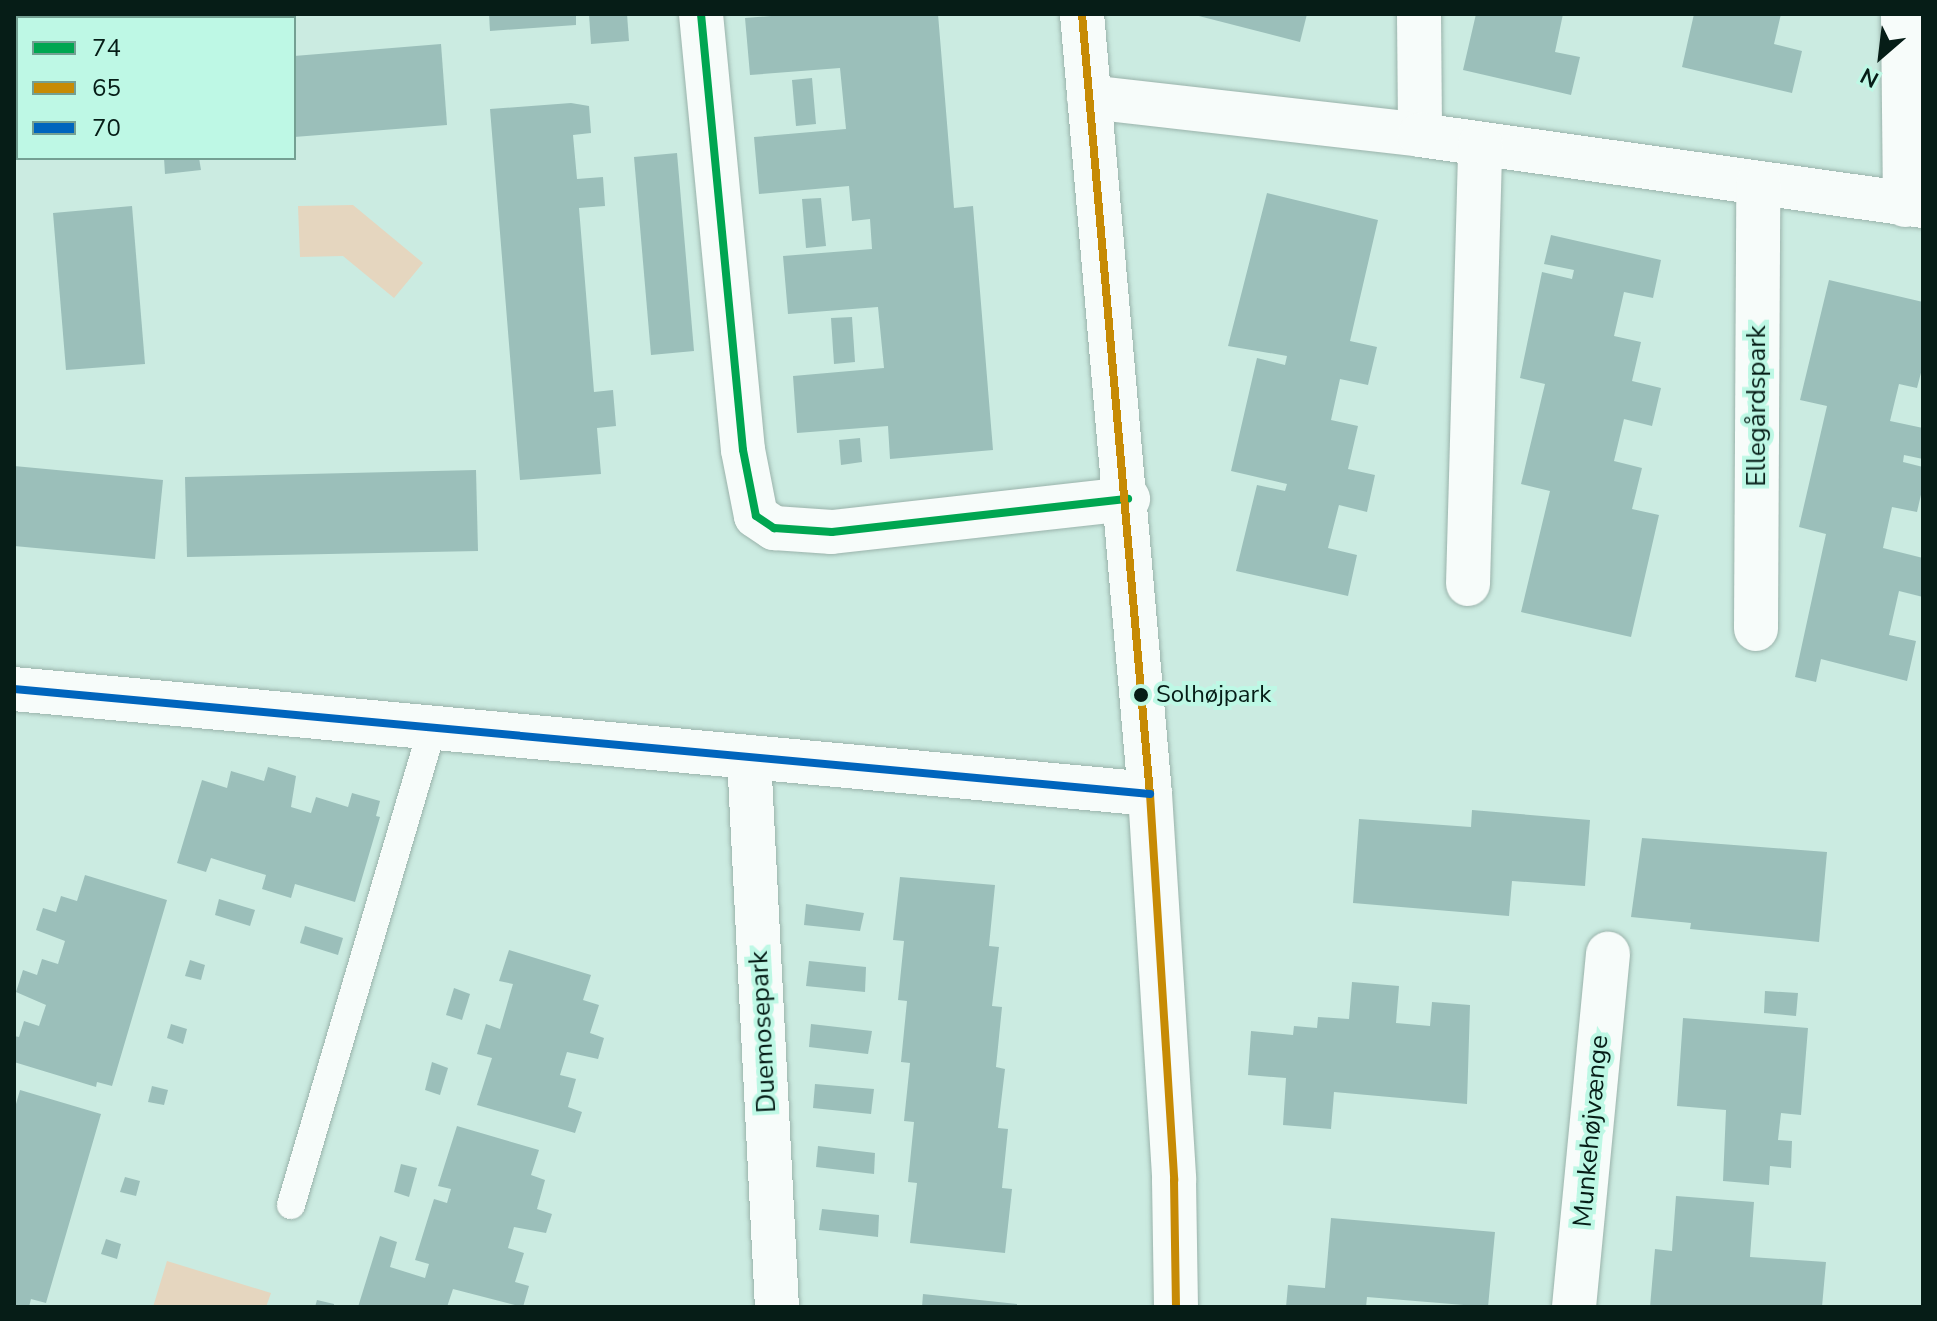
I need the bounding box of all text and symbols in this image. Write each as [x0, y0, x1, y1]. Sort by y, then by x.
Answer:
legend [16, 16, 296, 160]
north arrow [1841, 16, 1921, 96]
text: 74 [92, 32, 121, 64]
text: N [1855, 60, 1884, 94]
text: 65 [92, 72, 121, 104]
text: 70 [92, 112, 121, 144]
street label: Ellegårdspark [1741, 325, 1773, 487]
place label: Solhøjpark [1156, 681, 1271, 709]
marker: Solhøjpark [1133, 687, 1149, 703]
street label: Duemosepark [743, 950, 783, 1114]
street label: Munkehøjvænge [1567, 1034, 1615, 1228]

